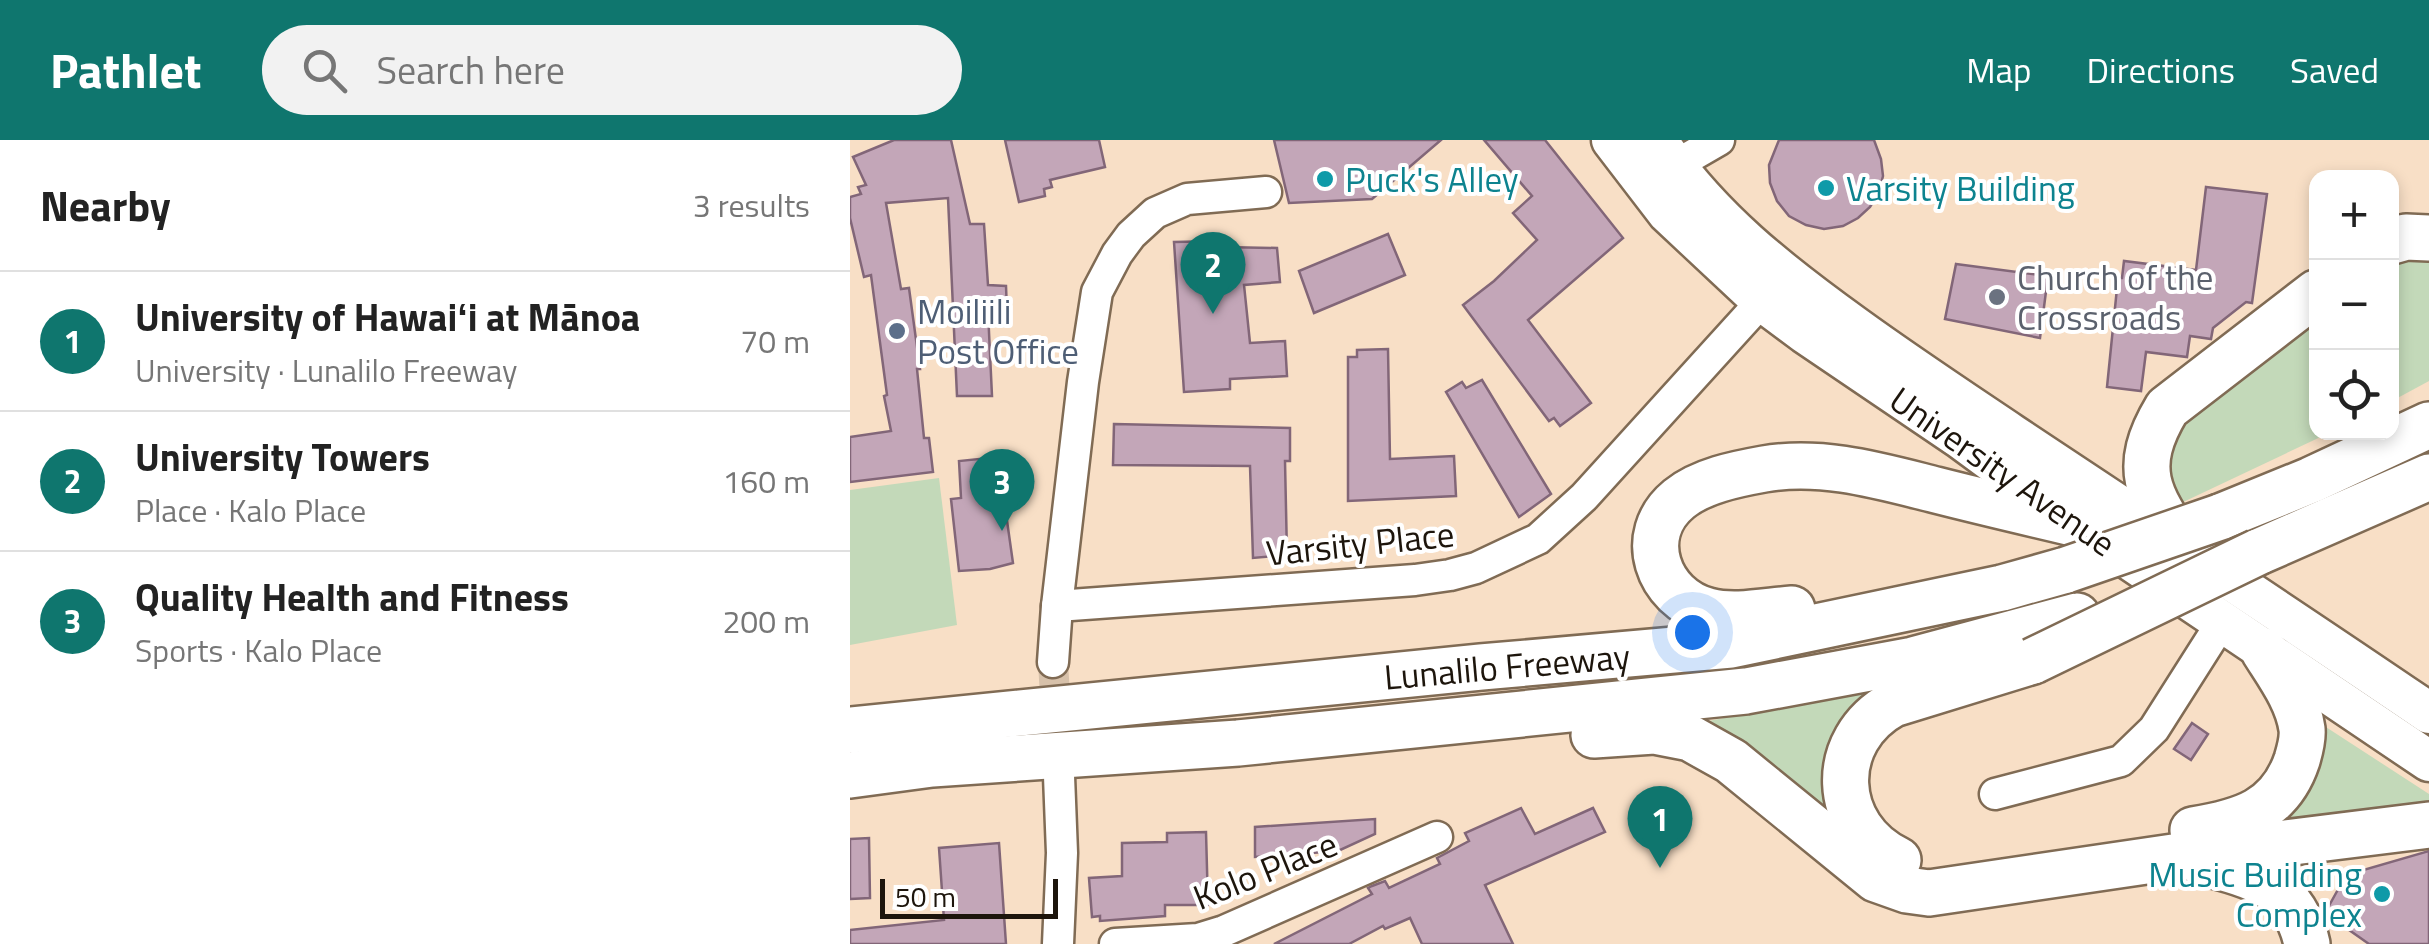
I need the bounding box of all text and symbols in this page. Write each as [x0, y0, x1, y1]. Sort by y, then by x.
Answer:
search box [262, 25, 962, 115]
text: Pathlet [50, 34, 202, 107]
text: Search here [377, 41, 565, 99]
icon: search [297, 43, 352, 98]
text: Map [1966, 43, 2032, 97]
text: Directions [2087, 43, 2235, 97]
text: Saved [2290, 43, 2379, 97]
place label: Puck's Alley [1345, 152, 1519, 206]
place label: Varsity Building [1846, 161, 2075, 215]
marker: Puck's Alley [1314, 168, 1336, 190]
map controls [2309, 170, 2399, 440]
button: + [2309, 170, 2399, 260]
text: Nearby [40, 173, 171, 237]
marker: Varsity Building [1815, 177, 1837, 199]
text: 3 results [693, 181, 810, 229]
pin: 2 [1180, 231, 1246, 314]
place label: Church of the Crossroads [2017, 250, 2213, 344]
button: − [2309, 260, 2399, 350]
place label: Moiliili Post Office [917, 284, 1079, 378]
marker: Church of the Crossroads [1986, 286, 2008, 308]
text: University of Hawaiʻi at Mānoa [135, 288, 640, 346]
text: 1 [64, 317, 81, 365]
text: 70 m [740, 317, 810, 365]
marker: Moiliili Post Office [886, 320, 908, 342]
text: University · Lunalilo Freeway [135, 346, 517, 394]
button: locate [2309, 350, 2399, 440]
street label: University Avenue [1879, 373, 2127, 569]
text: University Towers [135, 428, 430, 486]
pin: 3 [970, 448, 1034, 531]
text: 2 [64, 457, 81, 505]
text: 160 m [722, 457, 810, 505]
text: Place · Kalo Place [135, 486, 366, 534]
street label: Varsity Place [1263, 506, 1457, 580]
text: Quality Health and Fitness [135, 568, 569, 626]
text: 3 [64, 597, 81, 645]
text: 200 m [722, 597, 810, 645]
your location [1667, 607, 1718, 658]
text: Sports · Kalo Place [135, 626, 382, 674]
street label: Lunalilo Freeway [1382, 628, 1632, 704]
pin: 1 [1628, 786, 1692, 868]
street label: Kolo Place [1185, 817, 1345, 923]
place label: Music Building Complex [2148, 847, 2362, 941]
scale bar [880, 874, 1058, 918]
text: 50 m [895, 875, 956, 918]
marker: Music Building Complex [2371, 883, 2393, 905]

